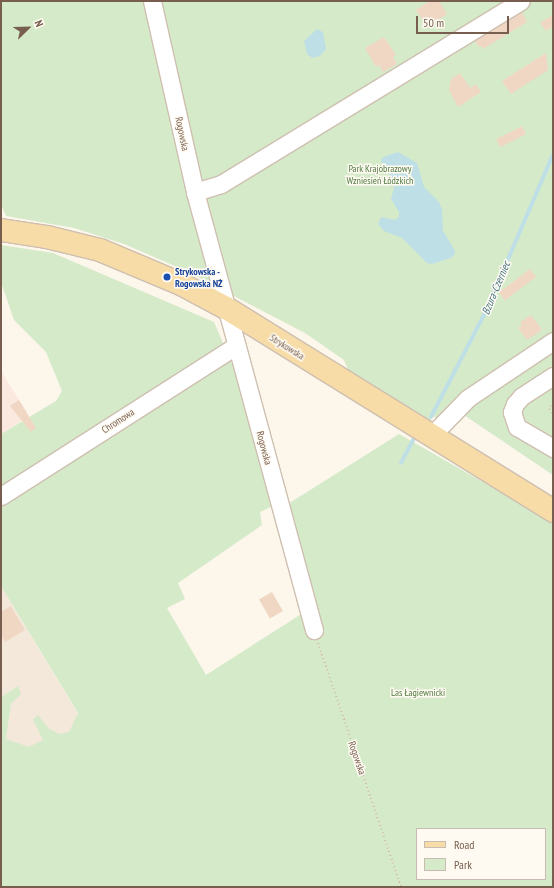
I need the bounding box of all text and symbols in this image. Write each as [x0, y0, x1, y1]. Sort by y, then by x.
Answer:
north arrow [8, 8, 48, 48]
scale bar [418, 8, 511, 34]
text: 50 m [423, 15, 444, 30]
text: N [31, 18, 47, 29]
street label: Rogowska [173, 116, 191, 152]
park label: Park Krajobrazowy Wzniesień Łódzkich [347, 162, 413, 186]
water label: Bzura-Czerniec [479, 259, 513, 317]
place label: Strykowska - Rogowska NŻ [175, 265, 222, 288]
marker: Strykowska - Rogowska NŻ [162, 272, 172, 282]
street label: Strykowska [267, 332, 307, 362]
street label: Chromowa [99, 406, 137, 436]
street label: Rogowska [254, 430, 274, 466]
park label: Las Łagiewnicki [391, 687, 445, 699]
street label: Rogowska [346, 740, 368, 776]
legend [416, 828, 546, 880]
text: Road [454, 837, 474, 852]
text: Park [454, 857, 472, 872]

